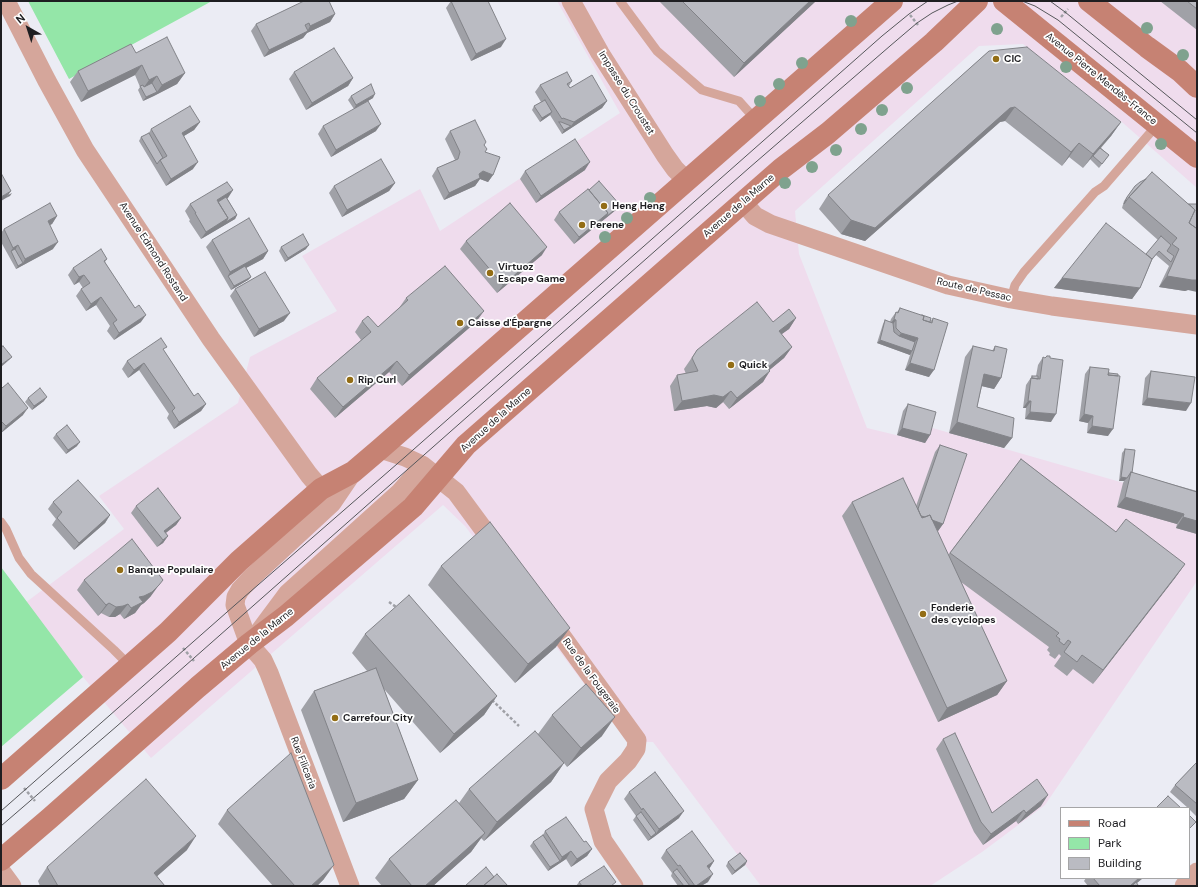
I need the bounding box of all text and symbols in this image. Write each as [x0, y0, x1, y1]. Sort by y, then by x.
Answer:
north arrow [8, 8, 48, 48]
text: N [13, 11, 28, 27]
street label: Avenue Pierre Mendès-France [1043, 30, 1159, 128]
street label: Impasse du Croustet [595, 49, 657, 137]
place label: CIC [1004, 53, 1021, 65]
marker: CIC [991, 54, 1001, 64]
street label: Avenue de la Marne [701, 172, 777, 240]
street label: Avenue Edmond Rostand [116, 200, 190, 304]
place label: Heng Heng [612, 200, 665, 212]
marker: Heng Heng [599, 201, 609, 211]
place label: Perene [590, 219, 624, 231]
marker: Perene [577, 220, 587, 230]
place label: Virtuoz Escape Game [498, 261, 565, 284]
marker: Virtuoz Escape Game [485, 268, 495, 278]
street label: Route de Pessac [935, 276, 1013, 304]
place label: Caisse d'Épargne [468, 317, 552, 329]
marker: Caisse d'Épargne [455, 318, 465, 328]
place label: Quick [739, 359, 768, 371]
marker: Quick [726, 360, 736, 370]
place label: Rip Curl [358, 374, 396, 386]
marker: Rip Curl [345, 375, 355, 385]
street label: Avenue de la Marne [458, 385, 534, 455]
place label: Banque Populaire [128, 564, 213, 576]
marker: Banque Populaire [115, 565, 125, 575]
place label: Fonderie des cyclopes [931, 602, 996, 626]
street label: Avenue de la Marne [218, 606, 296, 672]
marker: Fonderie des cyclopes [918, 609, 928, 619]
street label: Rue de la Fougeraie [560, 636, 622, 716]
place label: Carrefour City [343, 712, 413, 724]
marker: Carrefour City [330, 713, 340, 723]
street label: Rue Filicaria [288, 735, 318, 791]
legend [1060, 807, 1190, 879]
text: Road [1098, 815, 1126, 831]
text: Park [1098, 835, 1122, 851]
text: Building [1098, 855, 1142, 871]

